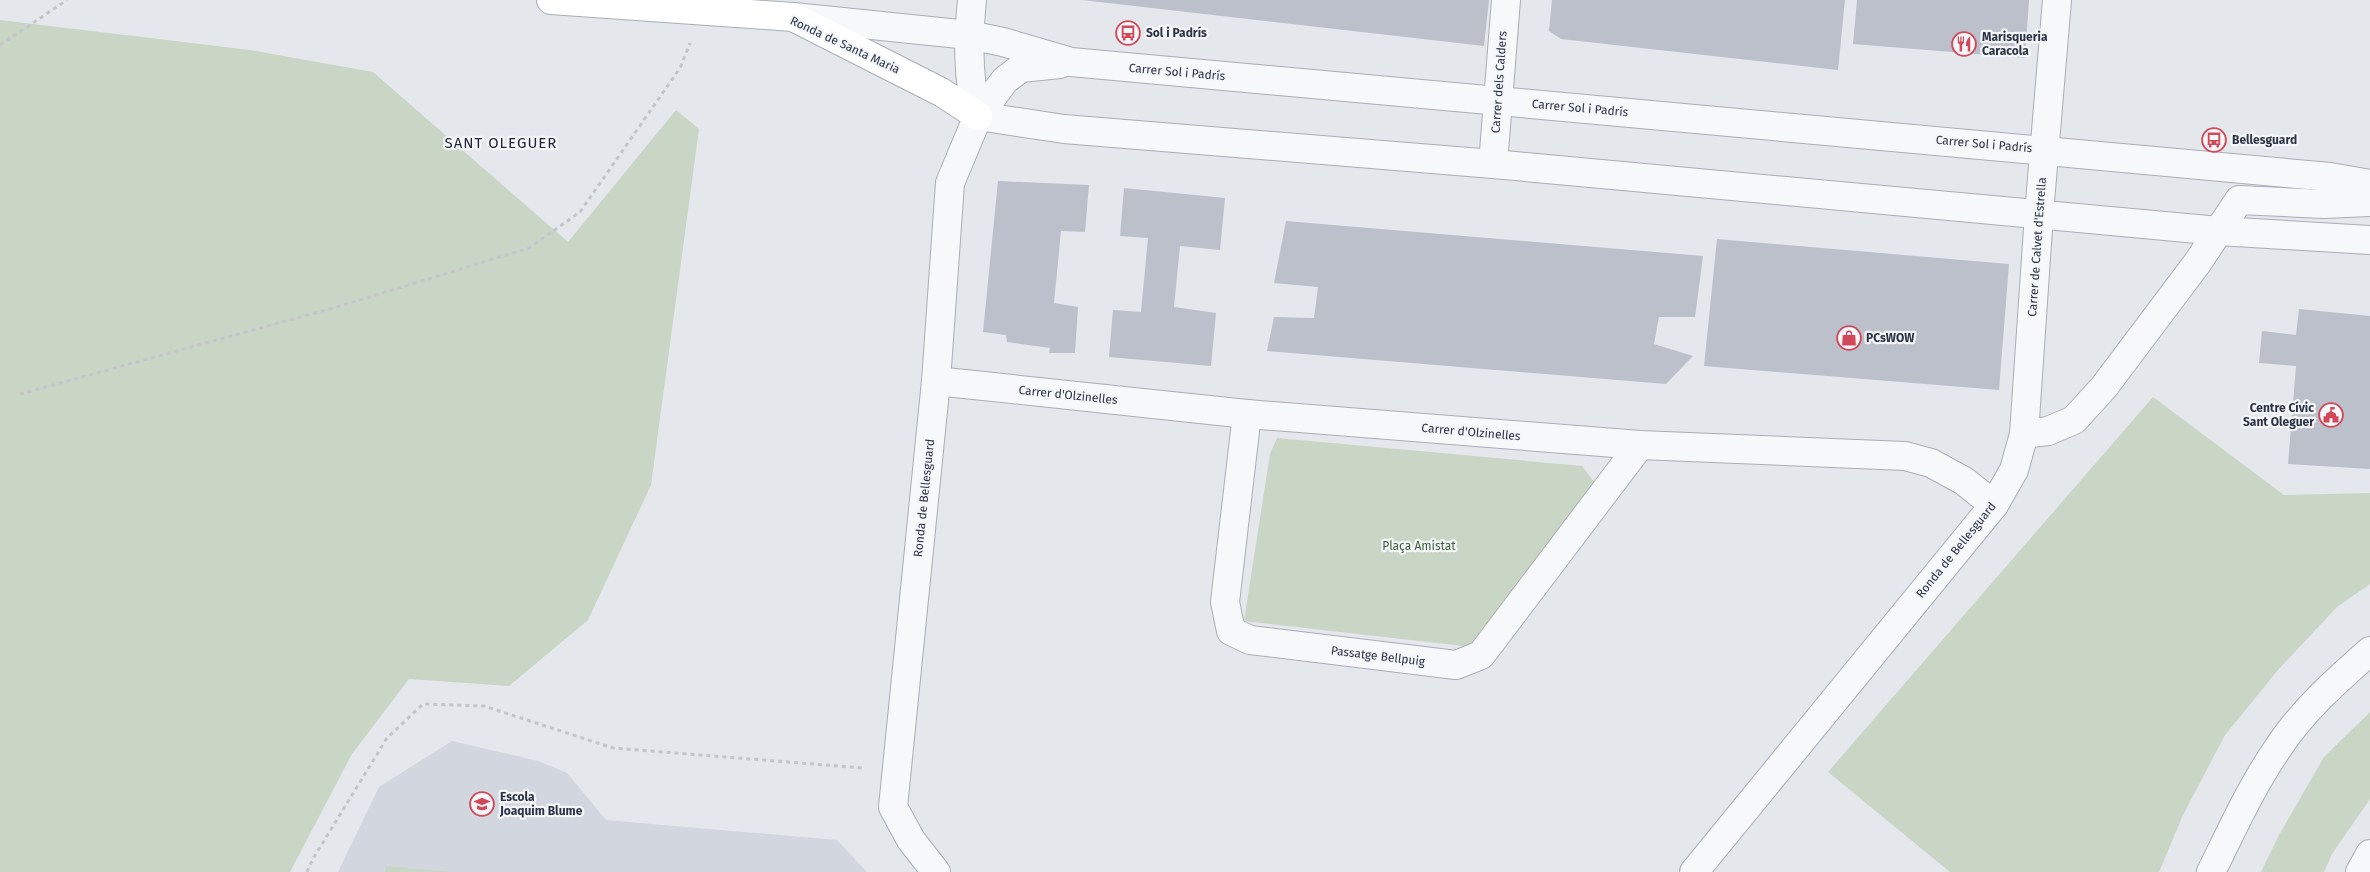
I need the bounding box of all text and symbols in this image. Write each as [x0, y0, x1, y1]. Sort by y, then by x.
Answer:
street label: Ronda de Santa Maria [788, 13, 902, 77]
bus stop icon: Sol i Padrís [1115, 20, 1141, 46]
place label: Sol i Padrís [1146, 26, 1207, 40]
street label: Carrer dels Calders [1488, 30, 1510, 134]
place label: Marisqueria Caracola [1982, 30, 2048, 58]
restaurant icon: Marisqueria Caracola [1951, 31, 1977, 57]
street label: Carrer Sol i Padrís [1128, 61, 1226, 83]
street label: Carrer Sol i Padrís [1531, 97, 1629, 119]
bus stop icon: Bellesguard [2201, 127, 2227, 153]
street label: Carrer Sol i Padrís [1935, 133, 2033, 155]
place label: Bellesguard [2232, 133, 2297, 147]
district label: SANT OLEGUER [445, 134, 557, 152]
street label: Carrer de Calvet d'Estrella [2025, 177, 2049, 317]
shop icon: PCsWOW [1836, 325, 1862, 351]
place label: PCsWOW [1866, 331, 1915, 345]
street label: Carrer d'Olzinelles [1018, 383, 1119, 407]
place label: Centre Cívic Sant Oleguer [2243, 401, 2314, 429]
public building icon: Centre Cívic Sant Oleguer [2318, 402, 2344, 428]
street label: Carrer d'Olzinelles [1421, 421, 1522, 443]
street label: Ronda de Bellesguard [911, 438, 937, 558]
street label: Ronda de Bellesguard [1913, 499, 1999, 601]
park label: Plaça Amistat [1382, 539, 1456, 553]
street label: Passatge Bellpuig [1330, 643, 1427, 669]
place label: Escola Joaquim Blume [499, 790, 583, 818]
school or university icon: Escola Joaquim Blume [469, 791, 495, 817]

